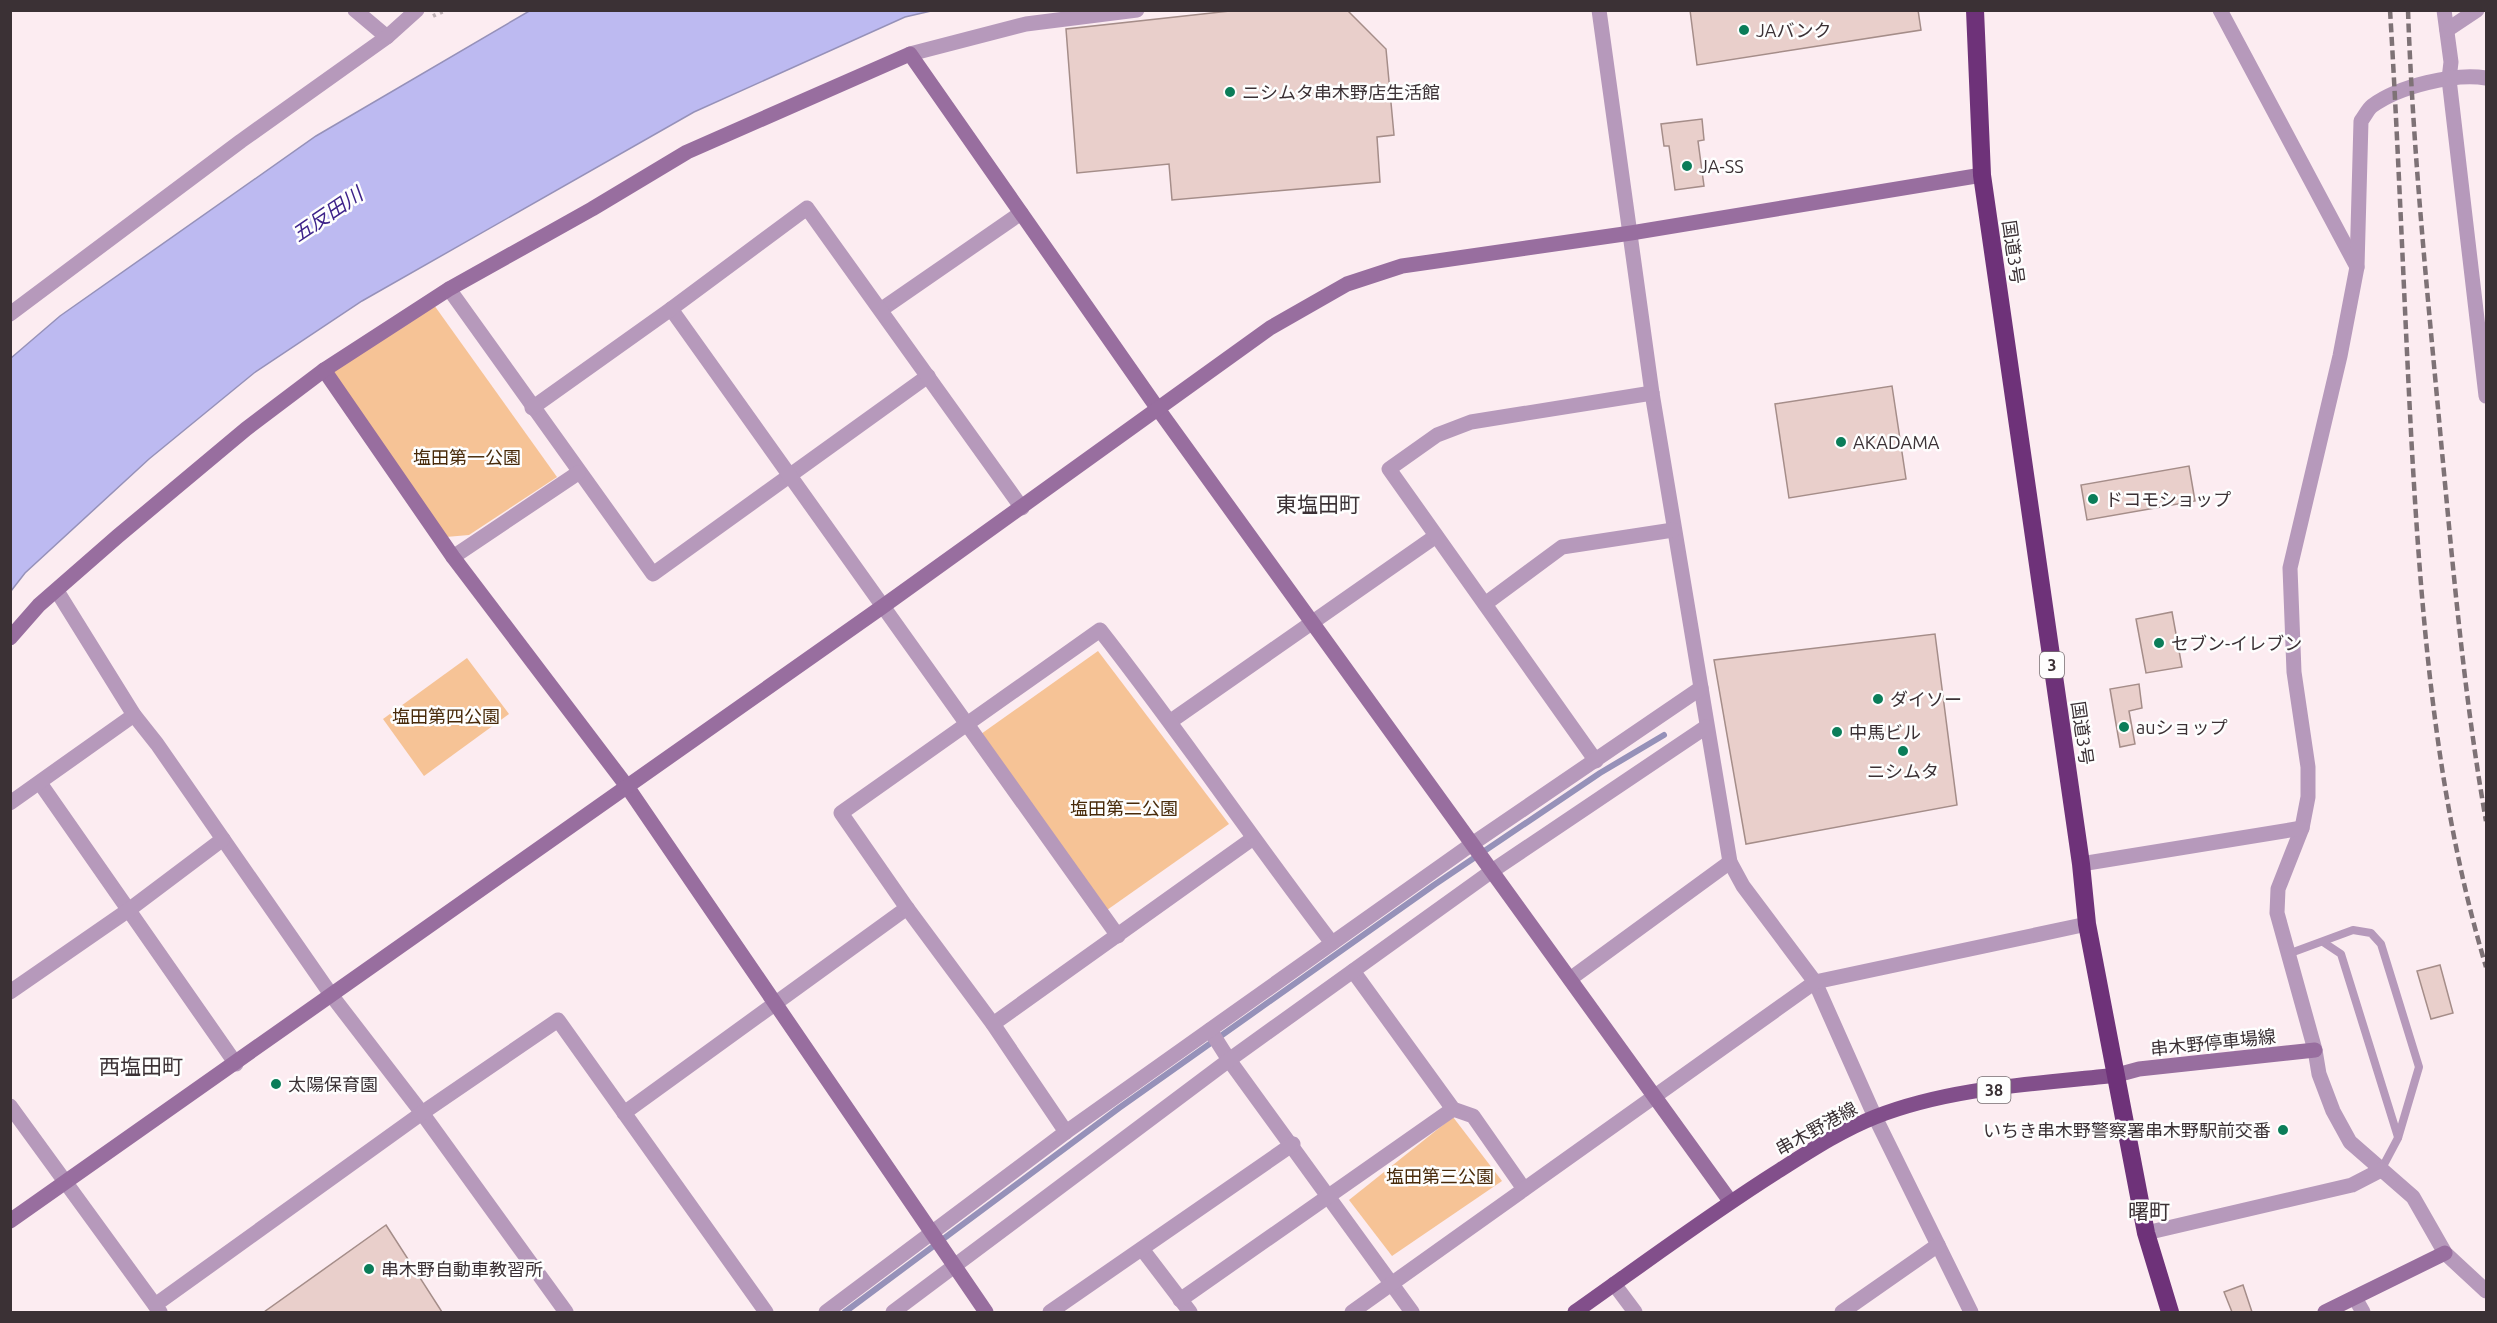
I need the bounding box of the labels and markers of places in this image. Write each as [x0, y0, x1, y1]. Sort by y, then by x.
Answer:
place label: JAバンク [1756, 20, 1831, 40]
marker: JAバンク [1737, 23, 1751, 37]
place label: ニシムタ串木野店生活館 [1242, 82, 1440, 102]
marker: ニシムタ串木野店生活館 [1223, 85, 1237, 99]
place label: JA-SS [1699, 156, 1744, 176]
marker: JA-SS [1680, 159, 1694, 173]
place label: AKADAMA [1853, 432, 1940, 452]
marker: AKADAMA [1834, 435, 1848, 449]
place label: ドコモショップ [2105, 489, 2231, 509]
marker: ドコモショップ [2086, 492, 2100, 506]
place label: セブン-イレブン [2171, 633, 2302, 653]
marker: セブン-イレブン [2152, 636, 2166, 650]
place label: ダイソー [1890, 689, 1962, 709]
marker: ダイソー [1871, 692, 1885, 706]
place label: auショップ [2136, 717, 2228, 737]
marker: auショップ [2117, 720, 2131, 734]
place label: 中馬ビル [1849, 722, 1921, 742]
marker: 中馬ビル [1830, 725, 1844, 739]
marker: ニシムタ [1896, 744, 1910, 758]
place label: ニシムタ [1867, 761, 1939, 781]
place label: 太陽保育園 [288, 1074, 378, 1094]
marker: 太陽保育園 [269, 1077, 283, 1091]
place label: いちき串木野警察署串木野駅前交番 [1983, 1120, 2271, 1140]
marker: いちき串木野警察署串木野駅前交番 [2276, 1123, 2290, 1137]
place label: 串木野自動車教習所 [381, 1259, 543, 1279]
marker: 串木野自動車教習所 [362, 1262, 376, 1276]

